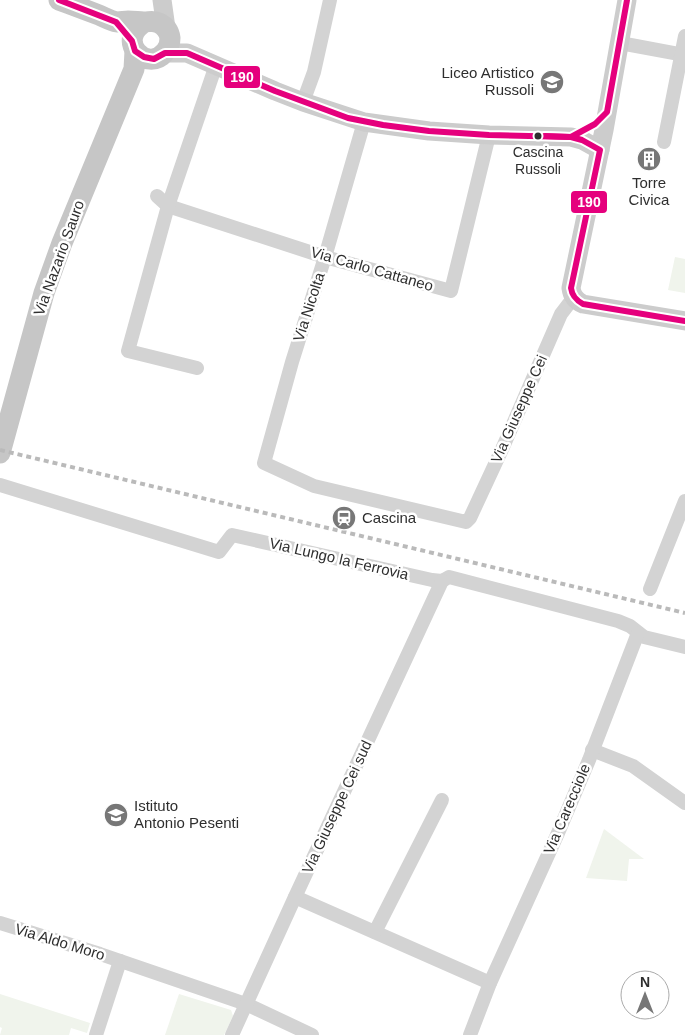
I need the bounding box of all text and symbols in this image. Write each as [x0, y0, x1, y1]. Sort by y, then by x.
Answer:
place label: Liceo Artistico Russoli [441, 64, 534, 98]
line badge: 190 [223, 65, 261, 89]
text: 190 [230, 69, 254, 85]
school or university icon: Liceo Artistico Russoli [539, 69, 565, 95]
marker: Cascina Russoli [533, 131, 543, 141]
place label: Cascina Russoli [513, 144, 563, 177]
building icon: Torre Civica [636, 146, 662, 172]
place label: Torre Civica [629, 174, 670, 208]
line badge: 190 [570, 190, 608, 214]
text: 190 [577, 194, 601, 210]
street label: Via Nazario Sauro [30, 198, 87, 318]
street label: Via Carlo Cattaneo [309, 243, 435, 294]
street label: Via Nicolta [289, 270, 328, 343]
street label: Via Giuseppe Cei [487, 352, 550, 465]
station icon: Cascina [331, 505, 357, 531]
place label: Cascina [362, 509, 417, 526]
street label: Via Lungo la Ferrovia [268, 534, 411, 583]
street label: Via Giuseppe Cei sud [298, 738, 375, 876]
street label: Via Carecciole [540, 761, 593, 857]
place label: Istituto Antonio Pesenti [134, 797, 239, 831]
school or university icon: Istituto Antonio Pesenti [103, 802, 129, 828]
street label: Via Aldo Moro [13, 920, 107, 963]
north arrow [620, 970, 670, 1020]
text: N [640, 974, 650, 990]

